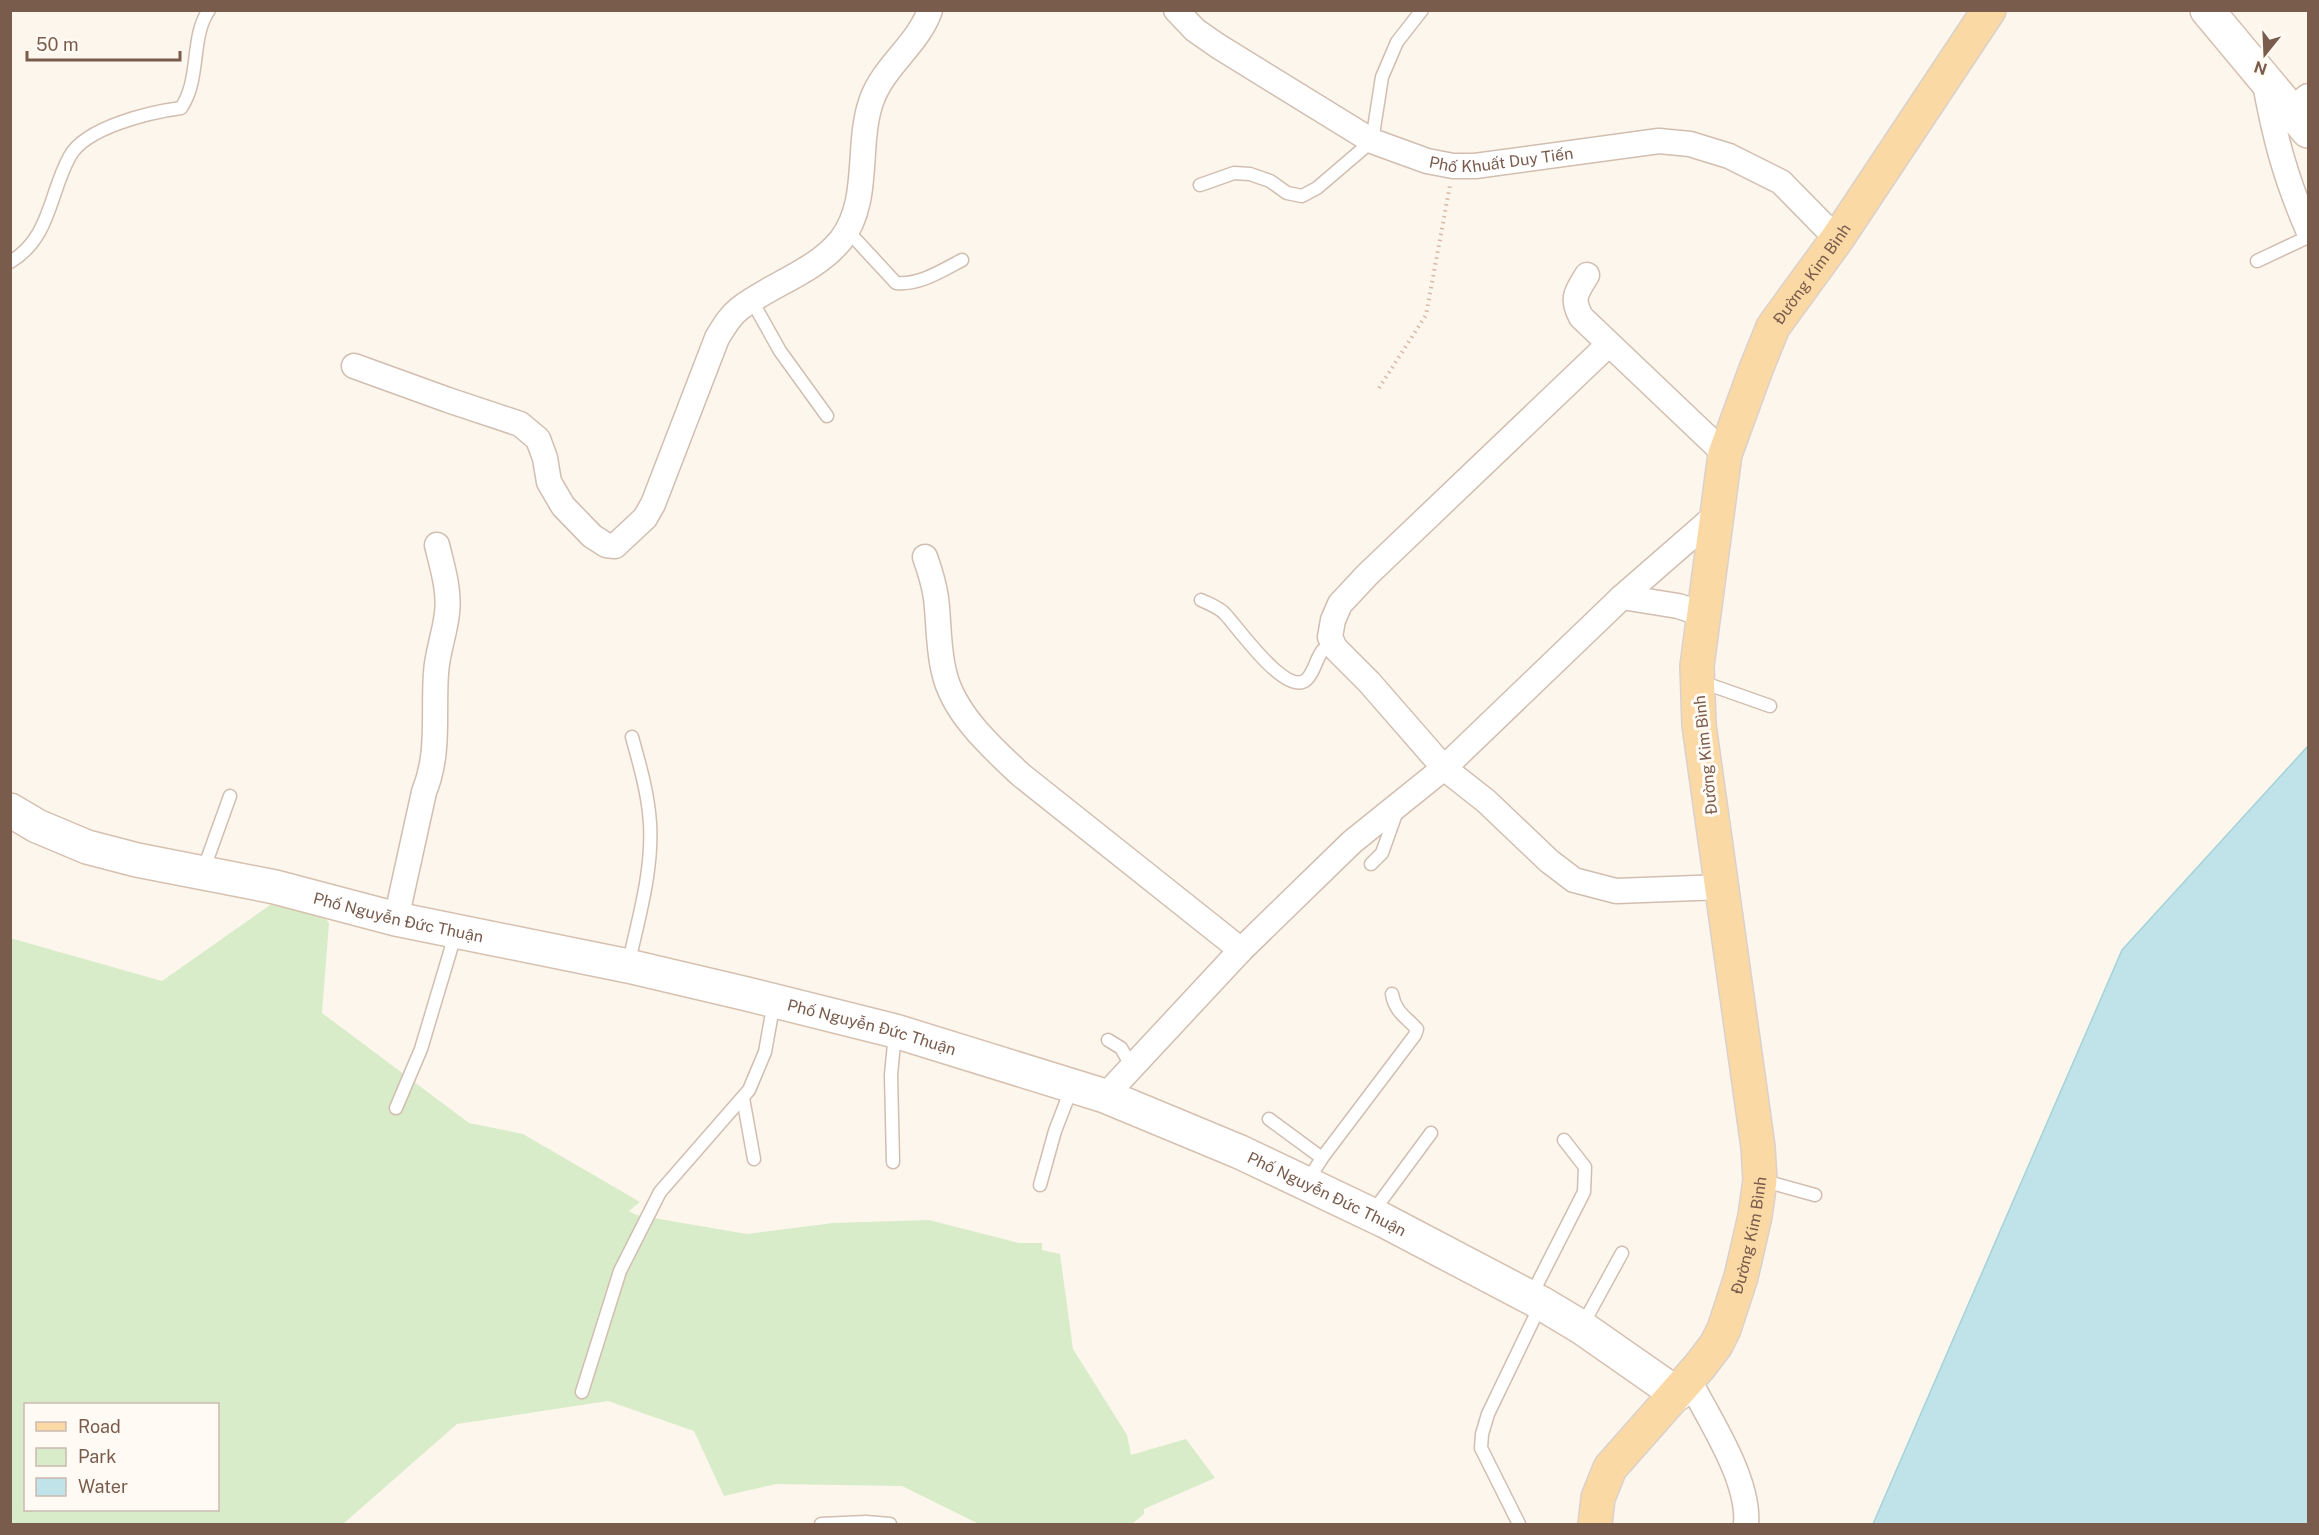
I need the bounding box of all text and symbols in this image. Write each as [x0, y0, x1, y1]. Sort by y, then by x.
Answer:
scale bar [27, 24, 180, 62]
north arrow [2235, 24, 2295, 84]
text: 50 m [36, 34, 79, 55]
text: N [2252, 57, 2269, 79]
street label: Phố Khuất Duy Tiến [1428, 144, 1574, 177]
street label: Đường Kim Bình [1769, 220, 1855, 328]
street label: Đường Kim Bình [1690, 694, 1721, 816]
street label: Phố Nguyễn Đức Thuận [311, 889, 485, 946]
street label: Phố Nguyễn Đức Thuận [785, 995, 958, 1059]
street label: Phố Nguyễn Đức Thuận [1244, 1148, 1409, 1240]
street label: Đường Kim Bình [1727, 1175, 1770, 1297]
legend [24, 1403, 219, 1511]
text: Road [78, 1416, 121, 1437]
text: Park [78, 1446, 116, 1467]
text: Water [78, 1476, 128, 1497]

